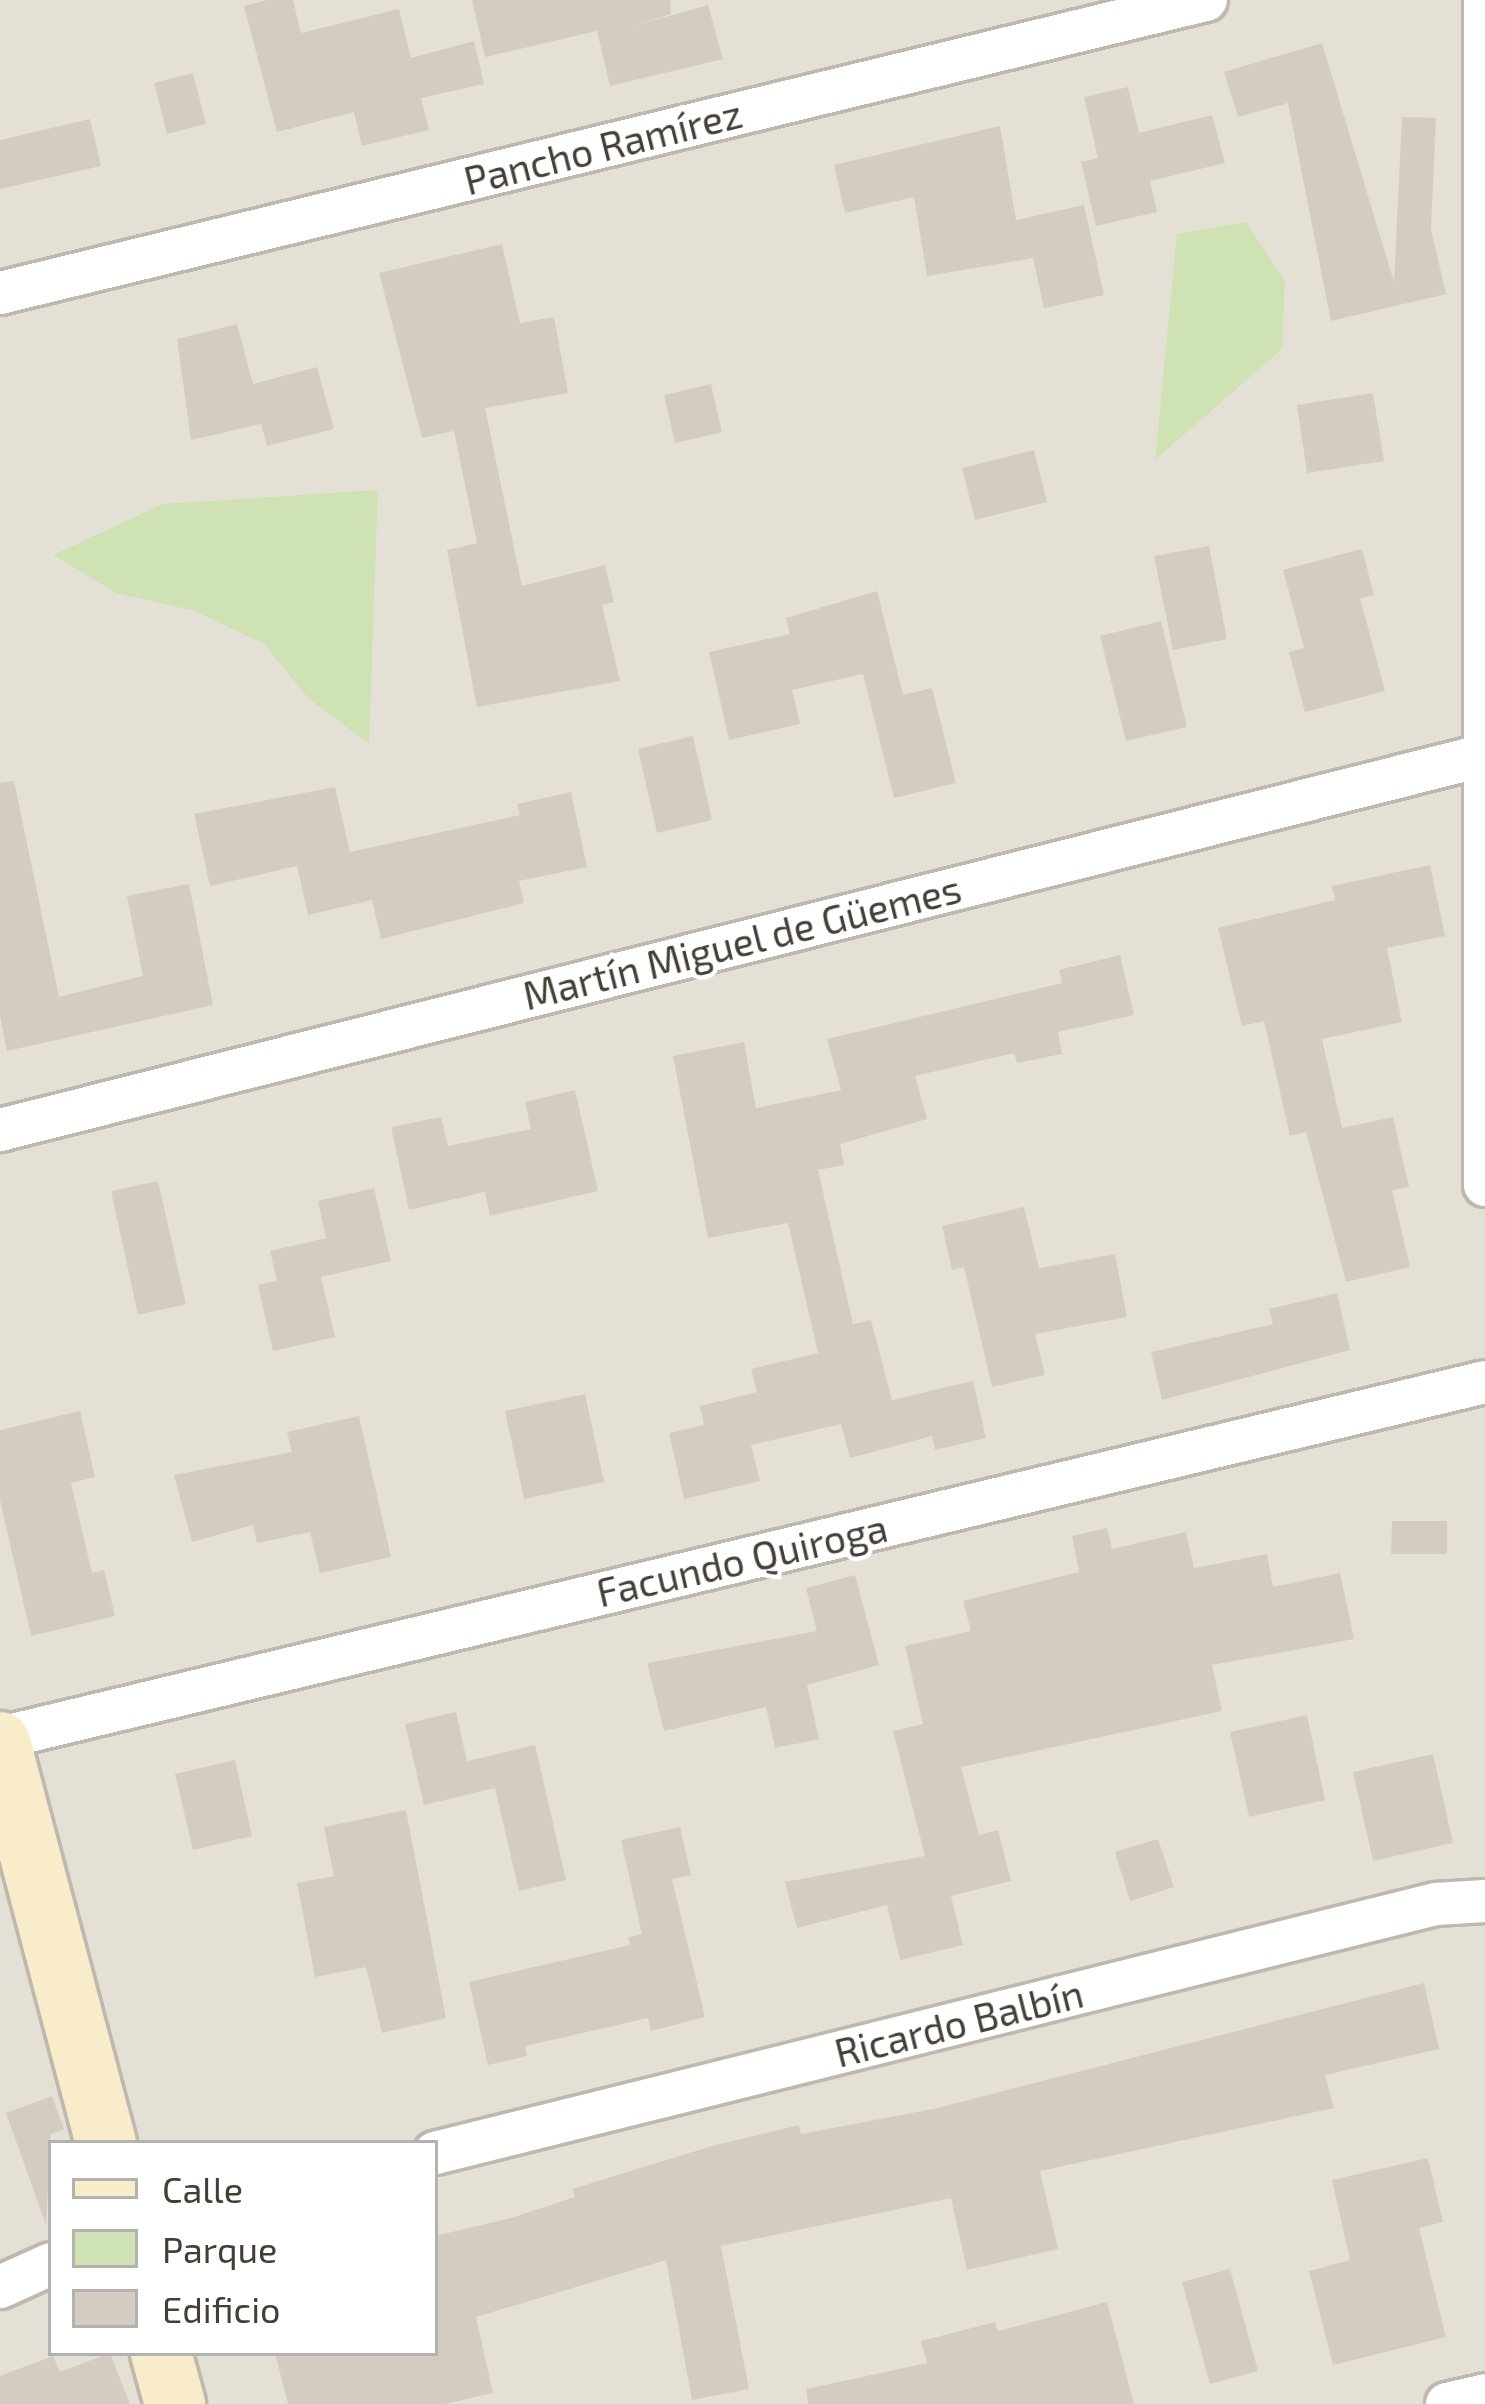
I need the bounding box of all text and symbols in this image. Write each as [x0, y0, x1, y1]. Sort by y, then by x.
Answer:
street label: Pancho Ramírez [459, 90, 747, 204]
street label: Martín Miguel de Güemes [518, 865, 966, 1019]
street label: Facundo Quiroga [592, 1504, 892, 1616]
street label: Ricardo Balbín [830, 1970, 1088, 2076]
legend [48, 2140, 438, 2356]
text: Calle [162, 2167, 243, 2210]
text: Parque [162, 2227, 277, 2270]
text: Edificio [162, 2287, 281, 2330]

